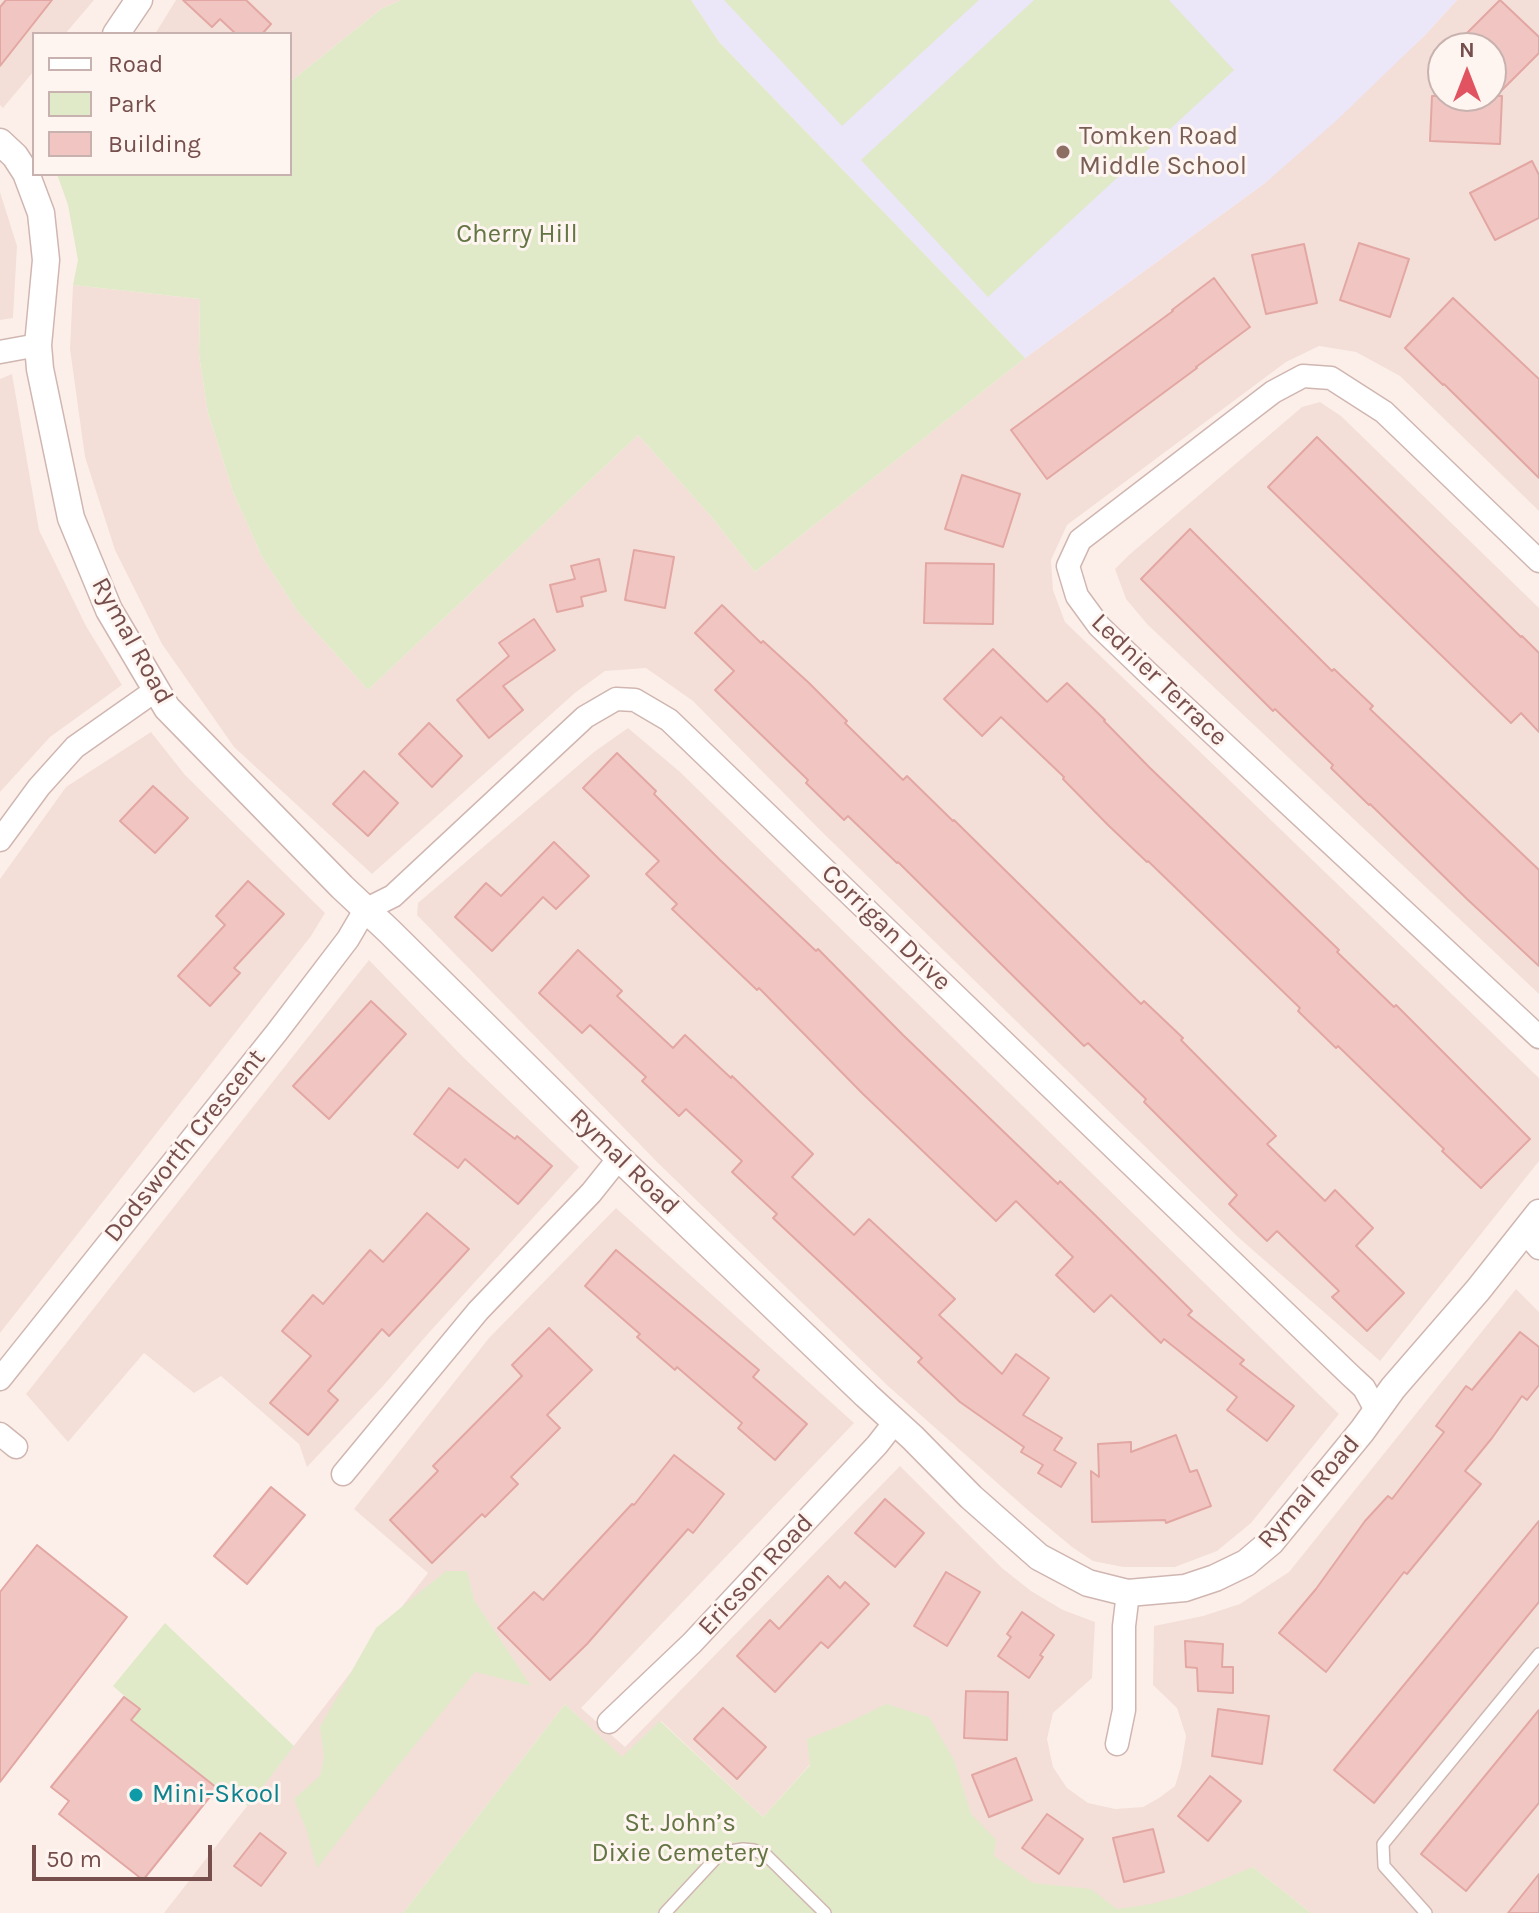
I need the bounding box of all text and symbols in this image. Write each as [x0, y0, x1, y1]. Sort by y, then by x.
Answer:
legend [32, 32, 292, 176]
north arrow [1427, 32, 1507, 112]
text: N [1459, 37, 1475, 63]
text: Road [108, 50, 163, 78]
text: Park [108, 90, 157, 118]
place label: Tomken Road Middle School [1079, 121, 1247, 182]
text: Building [108, 130, 201, 158]
marker: Tomken Road Middle School [1054, 143, 1072, 161]
park label: Cherry Hill [456, 219, 578, 251]
street label: Rymal Road [84, 572, 180, 710]
street label: Lednier Terrace [1084, 607, 1234, 753]
street label: Corrigan Drive [815, 858, 957, 998]
street label: Dodsworth Crescent [98, 1043, 272, 1249]
street label: Rymal Road [563, 1102, 685, 1222]
street label: Rymal Road [1251, 1429, 1367, 1555]
street label: Ericson Road [692, 1508, 820, 1642]
place label: Mini-Skool [152, 1779, 280, 1811]
marker: Mini-Skool [127, 1786, 145, 1804]
park label: St. John’s Dixie Cemetery [591, 1808, 769, 1870]
scale bar [36, 1829, 216, 1879]
text: 50 m [46, 1845, 102, 1873]

